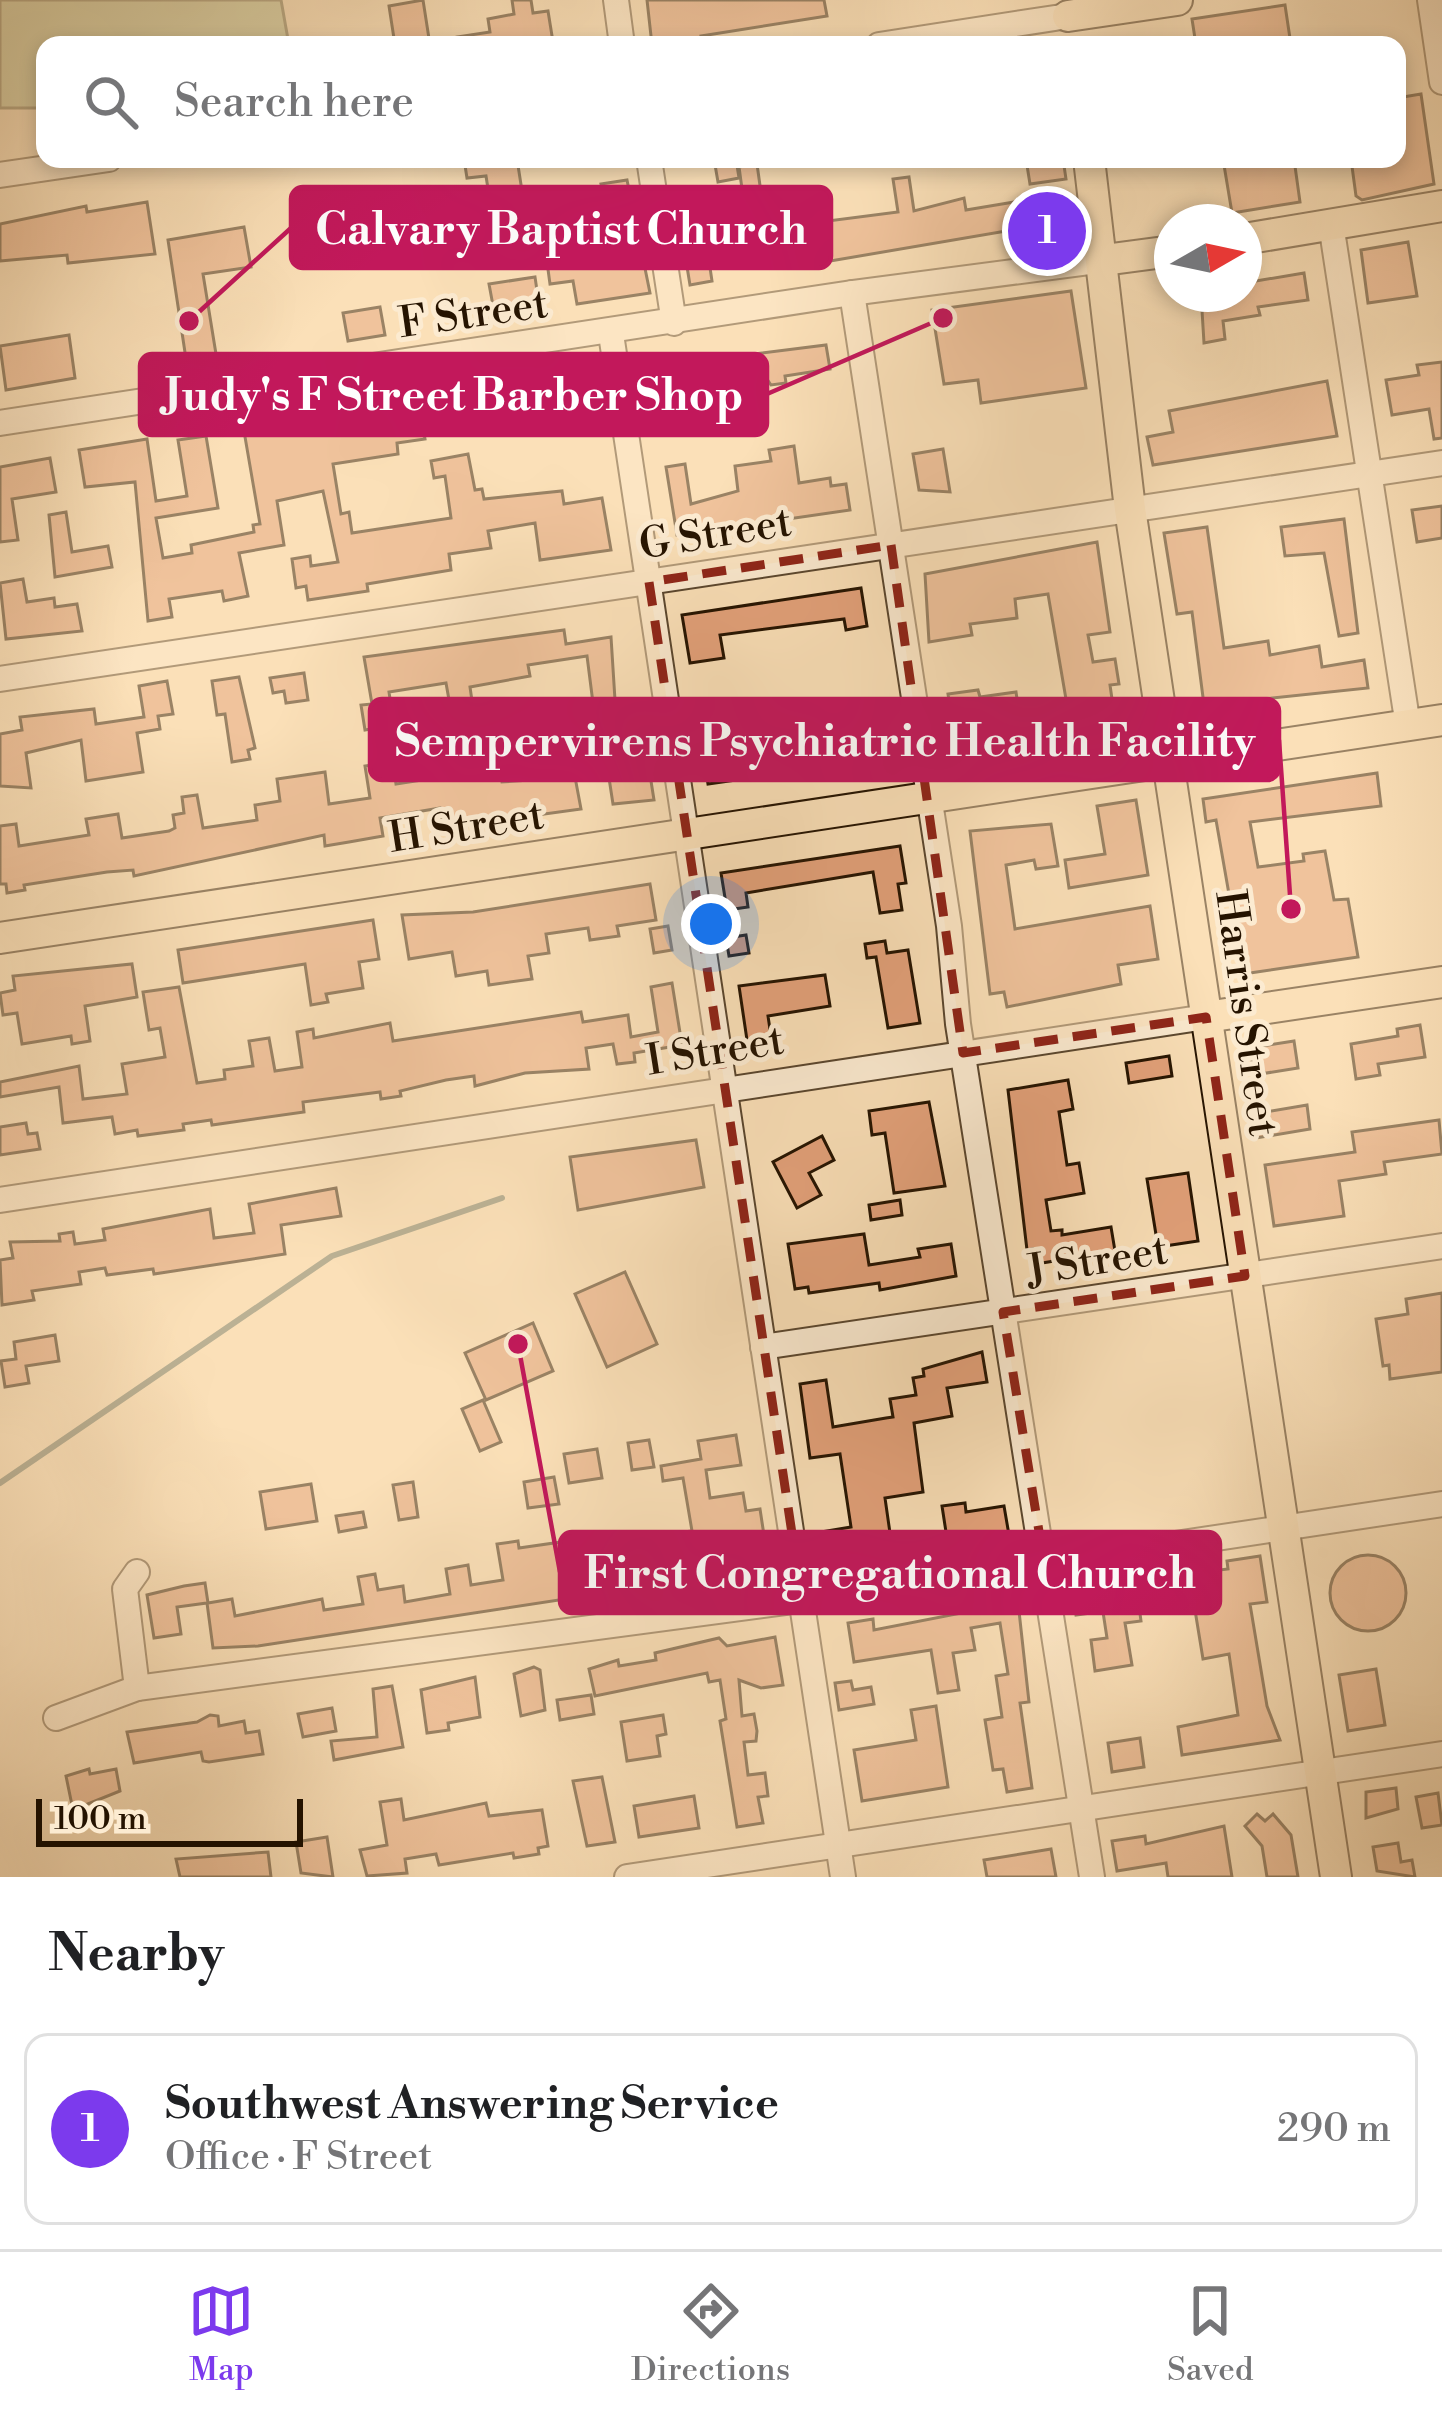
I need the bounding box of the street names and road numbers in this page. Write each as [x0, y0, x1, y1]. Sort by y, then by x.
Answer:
street label: F Street [395, 278, 552, 351]
street label: G Street [635, 496, 796, 573]
street label: H Street [385, 789, 548, 866]
street label: Harris Street [1202, 887, 1289, 1140]
street label: I Street [643, 1014, 788, 1088]
street label: J Street [1021, 1224, 1172, 1299]

